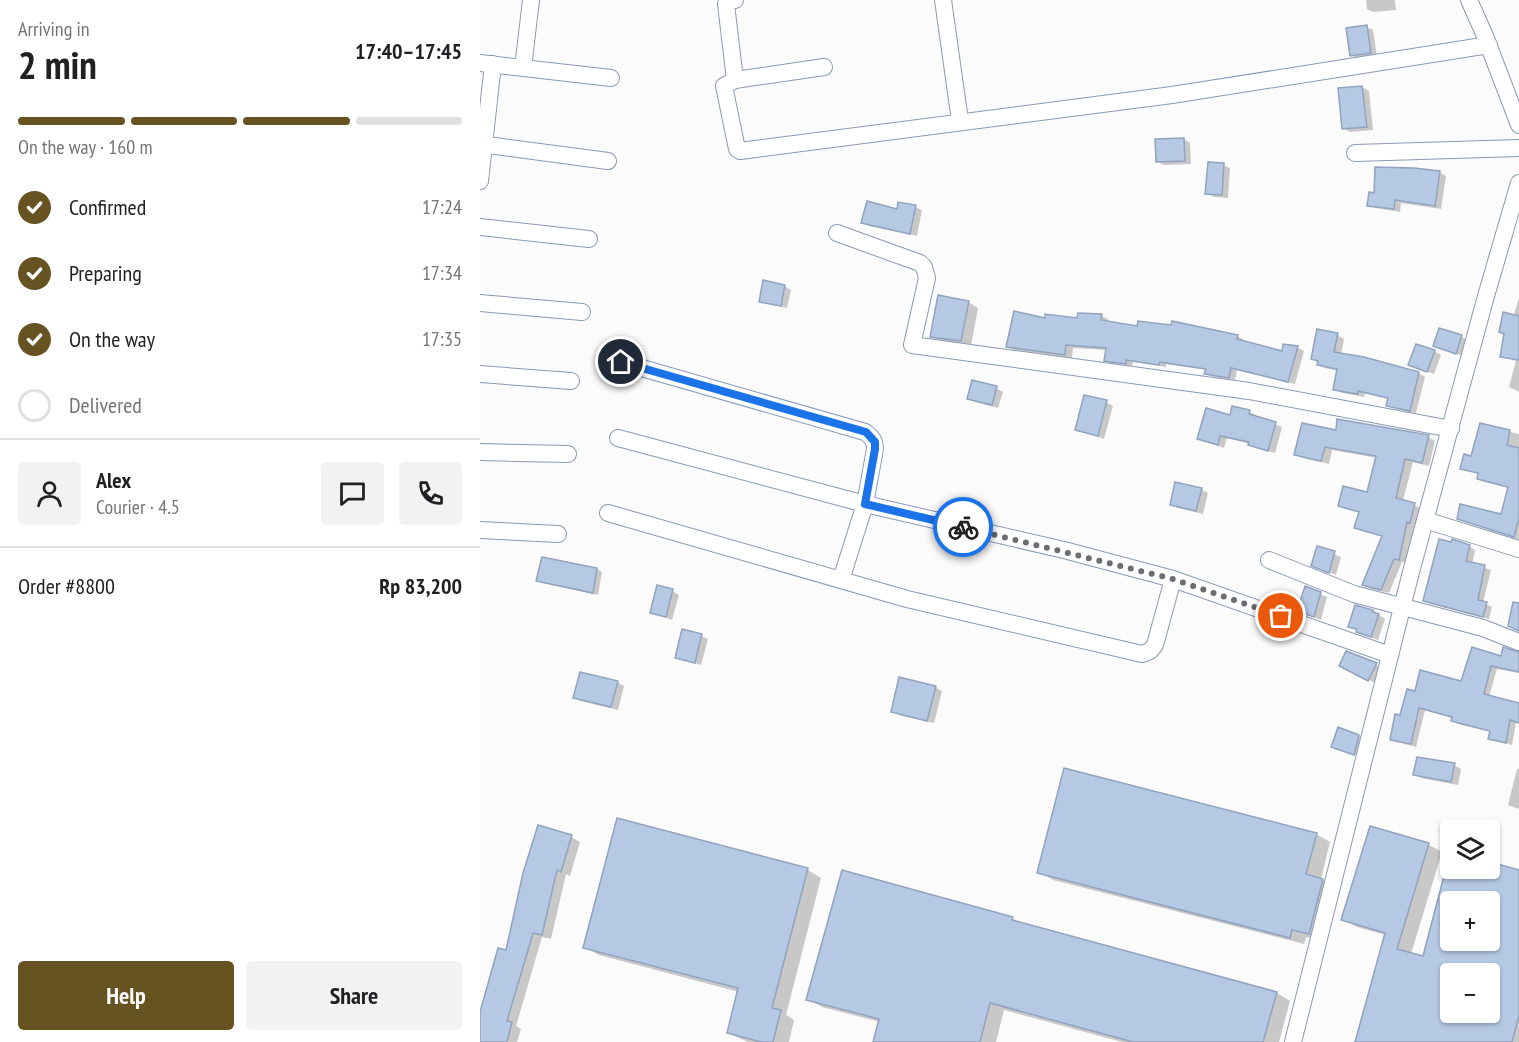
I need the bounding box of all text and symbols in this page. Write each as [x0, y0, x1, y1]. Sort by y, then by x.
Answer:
text: Arriving in [18, 16, 90, 42]
text: 17:40–17:45 [355, 37, 462, 65]
text: 2 min [18, 39, 97, 90]
text: On the way · 160 m [18, 134, 153, 160]
icon: check [18, 191, 51, 224]
text: Confirmed [69, 193, 146, 221]
text: 17:24 [422, 194, 462, 220]
icon: check [18, 257, 51, 290]
text: Preparing [69, 259, 142, 287]
text: 17:34 [422, 260, 462, 286]
icon: check [18, 323, 51, 356]
text: On the way [69, 325, 155, 353]
text: 17:35 [422, 326, 462, 352]
pin [595, 336, 646, 387]
icon: home [604, 345, 637, 378]
text: Delivered [69, 391, 142, 419]
button: person [18, 462, 81, 525]
button: chat [321, 462, 384, 525]
button: phone [399, 462, 462, 525]
text: Alex [96, 466, 131, 494]
text: Courier · 4.5 [96, 494, 180, 520]
courier [933, 497, 993, 557]
icon: bike [947, 511, 980, 544]
text: Order #8800 [18, 572, 115, 600]
text: Rp 83,200 [379, 572, 462, 600]
pin [1255, 590, 1306, 641]
icon: bag [1264, 599, 1297, 632]
map controls [1440, 819, 1500, 1023]
button: layers [1440, 819, 1500, 879]
button: + [1440, 891, 1500, 951]
button: Help [18, 961, 234, 1030]
button: Share [246, 961, 462, 1030]
button: − [1440, 963, 1500, 1023]

